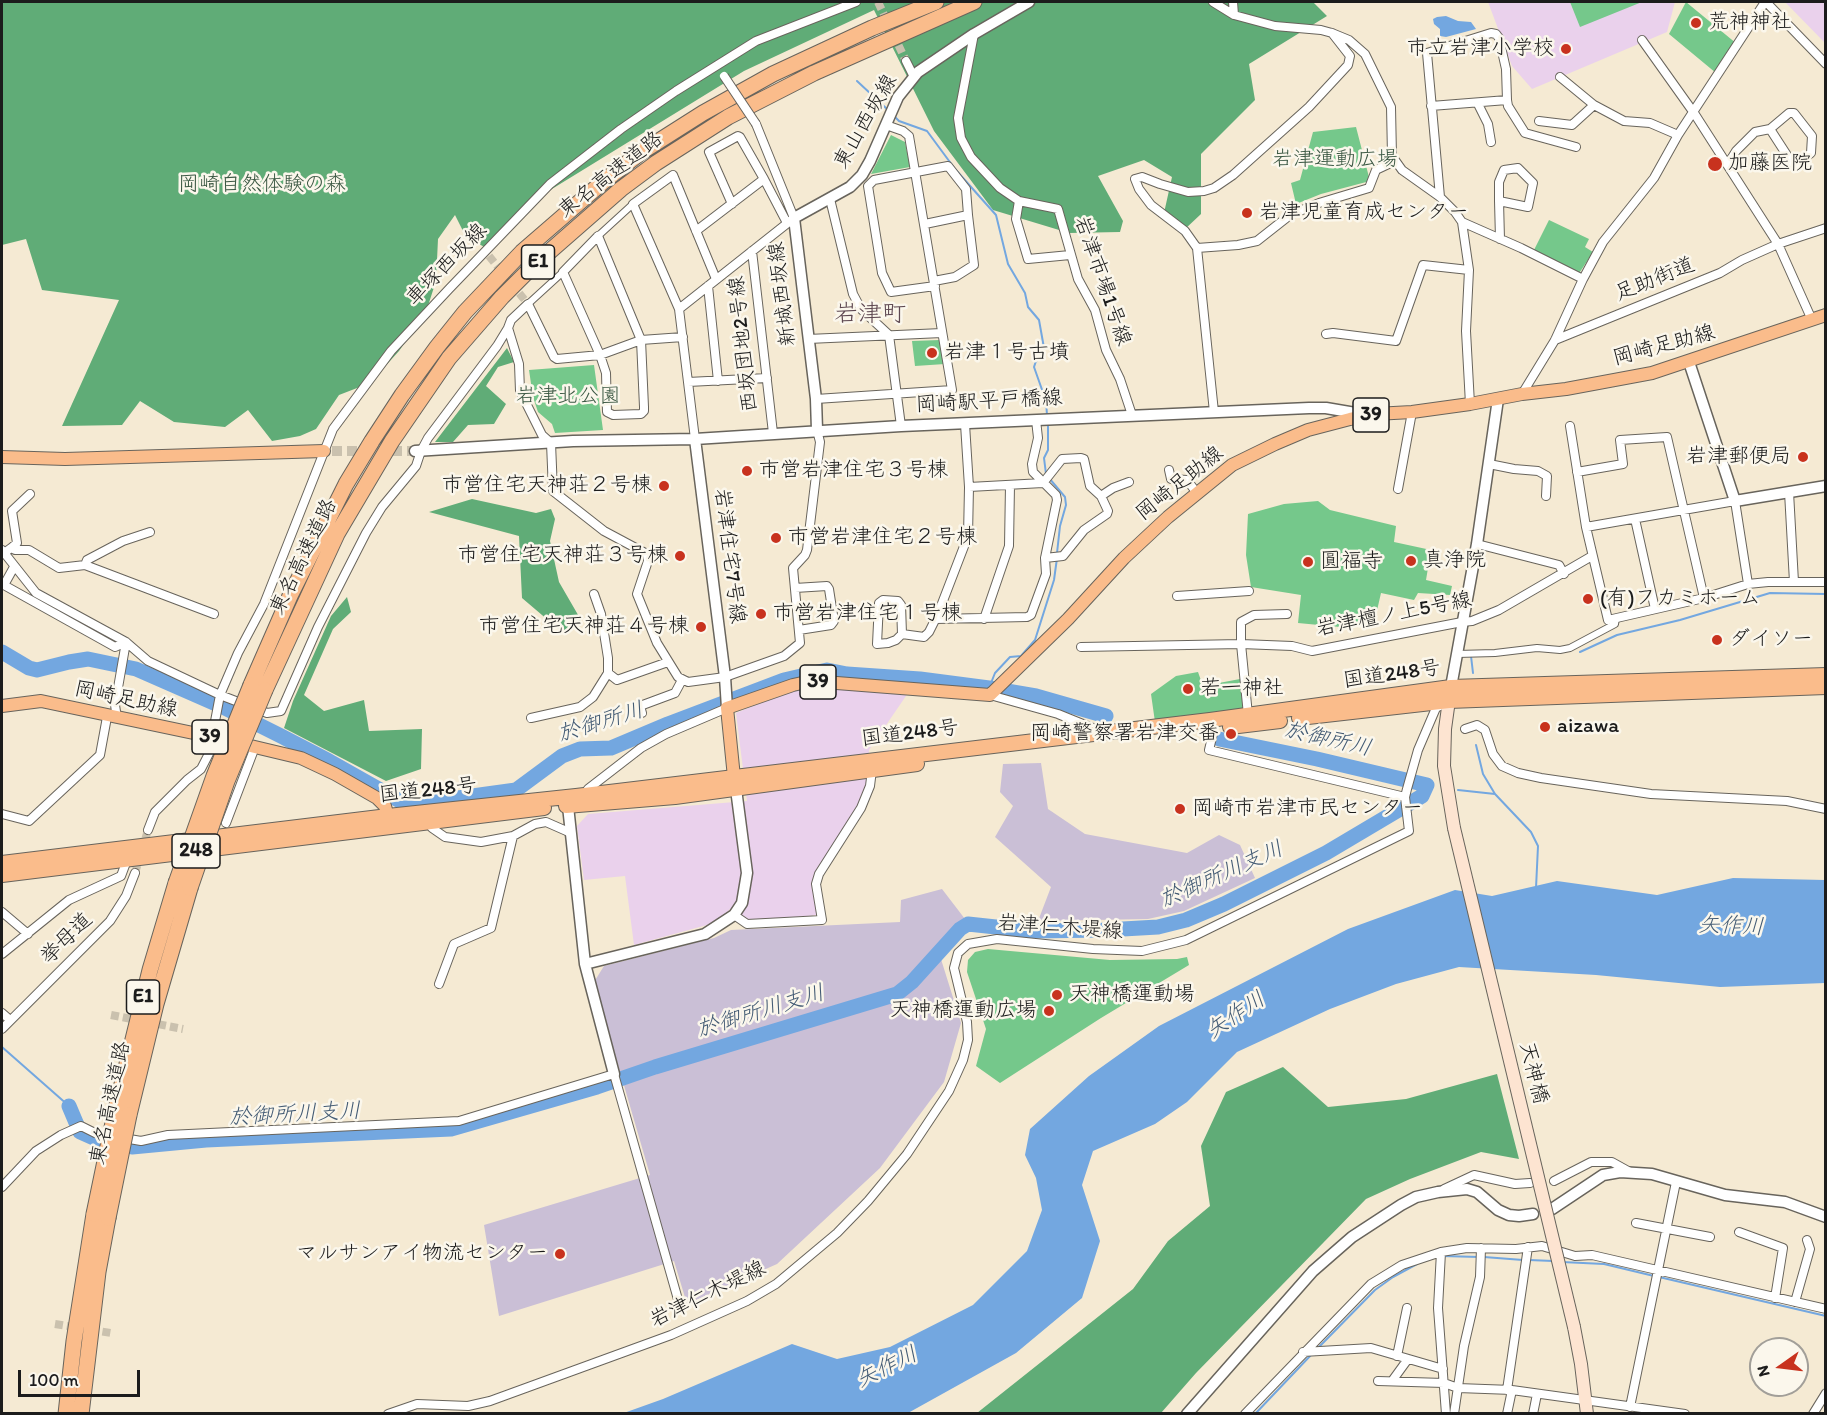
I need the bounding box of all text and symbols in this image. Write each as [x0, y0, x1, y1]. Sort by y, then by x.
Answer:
place label: 荒神神社 [1708, 10, 1792, 36]
marker: 荒神神社 [1689, 16, 1703, 30]
place label: 市立岩津小学校 [1407, 36, 1554, 62]
marker: 市立岩津小学校 [1559, 42, 1573, 56]
street label: 東山西坂線 [829, 70, 903, 174]
street label: 東名高速道路 [554, 126, 668, 224]
park label: 岩津運動広場 [1272, 147, 1398, 173]
place label: 加藤医院 [1728, 151, 1812, 177]
marker: 加藤医院 [1706, 155, 1724, 173]
park label: 岡崎自然体験の森 [178, 172, 346, 198]
place label: 岩津児童育成センター [1259, 200, 1469, 226]
marker: 岩津児童育成センター [1240, 206, 1254, 220]
street label: 岩津市場1号線 [1068, 213, 1136, 349]
street label: 車塚西坂線 [401, 218, 493, 312]
street label: 新城西坂線 [764, 240, 802, 348]
road number: E1 [522, 245, 554, 279]
street label: 足助街道 [1611, 253, 1699, 307]
street label: 西坂団地2号線 [724, 275, 764, 413]
district label: 岩津町 [834, 301, 906, 329]
street label: 岡崎足助線 [1610, 320, 1718, 372]
place label: 岩津１号古墳 [944, 340, 1070, 366]
marker: 岩津１号古墳 [925, 346, 939, 360]
park label: 岩津北公園 [516, 384, 620, 410]
street label: 岡崎駅平戸橋線 [915, 386, 1063, 418]
road number: 39 [1353, 398, 1389, 432]
street label: 岡崎足助線 [1131, 441, 1229, 527]
place label: 岩津郵便局 [1686, 444, 1791, 470]
marker: 岩津郵便局 [1796, 450, 1810, 464]
place label: 市営岩津住宅３号棟 [759, 458, 948, 484]
marker: 市営岩津住宅３号棟 [740, 464, 754, 478]
place label: 市営住宅天神荘２号棟 [442, 473, 652, 499]
marker: 市営住宅天神荘２号棟 [657, 479, 671, 493]
street label: 岩津住宅7号線 [708, 487, 750, 625]
street label: 東名高速道路 [265, 495, 343, 619]
place label: 市営岩津住宅２号棟 [788, 525, 977, 551]
marker: 市営岩津住宅２号棟 [769, 531, 783, 545]
place label: 市営住宅天神荘３号棟 [458, 543, 668, 569]
place label: 真浄院 [1423, 548, 1486, 574]
marker: 市営住宅天神荘３号棟 [673, 549, 687, 563]
place label: 圓福寺 [1320, 549, 1383, 575]
marker: 真浄院 [1404, 554, 1418, 568]
marker: 圓福寺 [1301, 555, 1315, 569]
place label: (有)フカミホーム [1600, 586, 1761, 612]
street label: 岩津檀ノ上5号線 [1314, 588, 1474, 642]
marker: (有)フカミホーム [1581, 592, 1595, 606]
place label: 市営岩津住宅１号棟 [773, 601, 962, 627]
marker: 市営岩津住宅１号棟 [754, 607, 768, 621]
place label: 市営住宅天神荘４号棟 [479, 614, 689, 640]
marker: 市営住宅天神荘４号棟 [694, 620, 708, 634]
place label: ダイソー [1729, 627, 1813, 653]
marker: ダイソー [1710, 633, 1724, 647]
street label: 国道248号 [1342, 656, 1442, 694]
road number: 39 [800, 665, 836, 699]
place label: 若一神社 [1200, 676, 1284, 702]
street label: 岡崎足助線 [72, 677, 180, 723]
marker: 若一神社 [1181, 682, 1195, 696]
water label: 於御所川 [555, 698, 647, 748]
place label: aizawa [1557, 714, 1619, 740]
street label: 国道248号 [860, 716, 960, 752]
water label: 於御所川 [1282, 717, 1374, 763]
road number: 39 [192, 720, 228, 754]
marker: aizawa [1538, 720, 1552, 734]
place label: 岡崎警察署岩津交番 [1030, 721, 1219, 747]
marker: 岡崎警察署岩津交番 [1224, 727, 1238, 741]
street label: 国道248号 [378, 773, 478, 809]
place label: 岡崎市岩津市民センター [1192, 796, 1423, 822]
marker: 岡崎市岩津市民センター [1173, 802, 1187, 816]
road number: 248 [172, 834, 220, 868]
water label: 於御所川支川 [1156, 836, 1288, 914]
street label: 挙母道 [36, 908, 98, 970]
street label: 岩津仁木堤線 [996, 911, 1124, 945]
water label: 矢作川 [1698, 913, 1764, 941]
road number: E1 [126, 980, 160, 1014]
water label: 於御所川支川 [694, 980, 828, 1044]
place label: 天神橋運動場 [1069, 982, 1195, 1008]
water label: 矢作川 [1201, 987, 1271, 1045]
marker: 天神橋運動場 [1050, 988, 1064, 1002]
place label: 天神橋運動広場 [890, 998, 1037, 1024]
marker: 天神橋運動広場 [1042, 1004, 1056, 1018]
street label: 東名高速道路 [86, 1039, 136, 1167]
street label: 天神橋 [1513, 1039, 1553, 1107]
water label: 於御所川支川 [228, 1098, 362, 1132]
place label: マルサンアイ物流センター [296, 1241, 548, 1267]
marker: マルサンアイ物流センター [553, 1247, 567, 1261]
street label: 岩津仁木堤線 [646, 1256, 770, 1334]
north arrow [1749, 1337, 1809, 1397]
water label: 矢作川 [852, 1342, 922, 1394]
scale bar [21, 1358, 142, 1396]
text: N [1752, 1363, 1774, 1379]
text: 100 m [29, 1369, 79, 1391]

